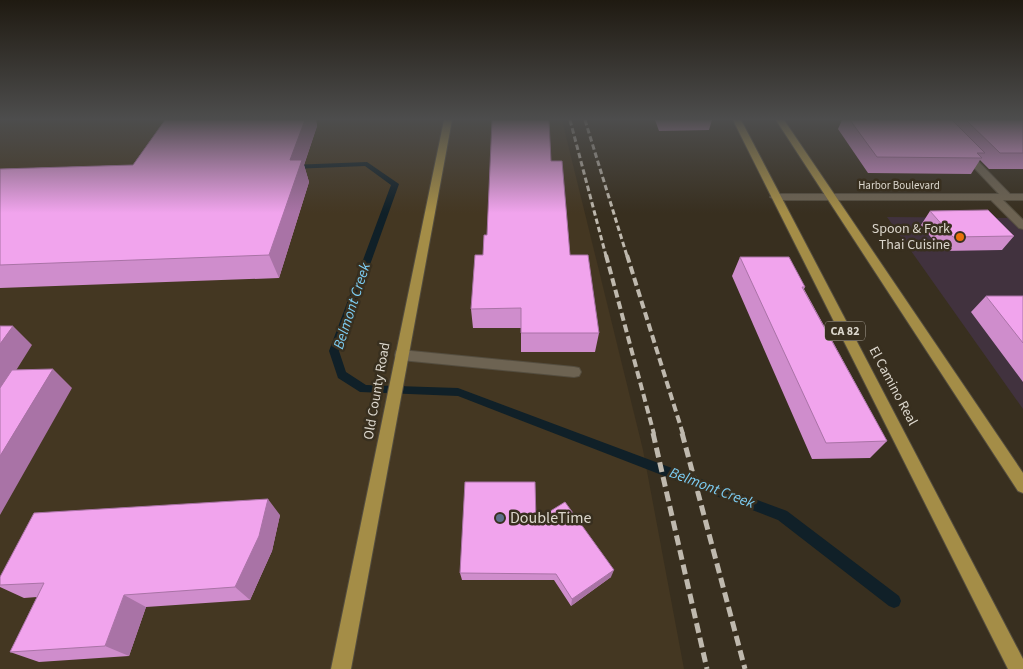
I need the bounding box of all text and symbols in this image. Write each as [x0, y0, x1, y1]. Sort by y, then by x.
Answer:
street label: Harbor Boulevard [858, 178, 940, 193]
place label: Spoon & Fork Thai Cuisine [872, 219, 950, 255]
marker: Spoon & Fork Thai Cuisine [954, 231, 966, 243]
water label: Belmont Creek [328, 259, 376, 352]
road number: CA 82 [825, 322, 865, 341]
street label: Old County Road [359, 341, 395, 441]
street label: El Camino Real [864, 343, 922, 430]
water label: Belmont Creek [666, 462, 758, 514]
place label: DoubleTime [510, 507, 591, 529]
marker: DoubleTime [494, 512, 506, 524]

